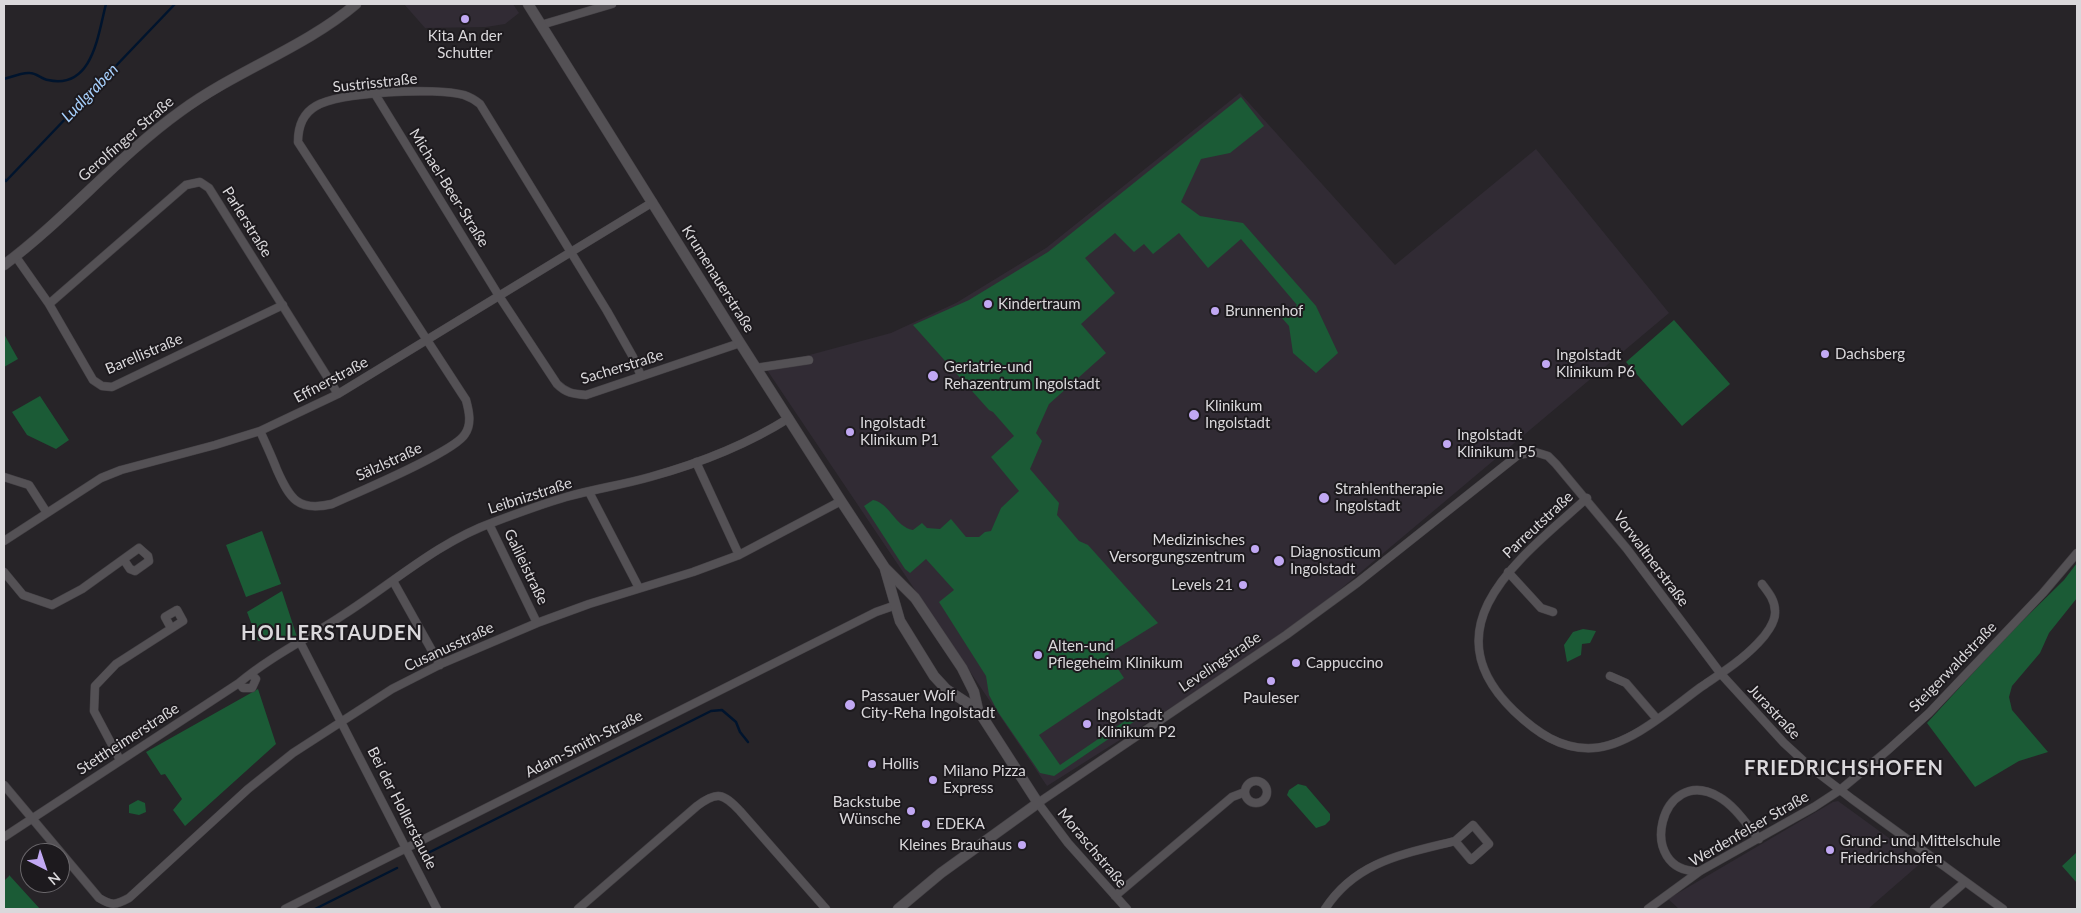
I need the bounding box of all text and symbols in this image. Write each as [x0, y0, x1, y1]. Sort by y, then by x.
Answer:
marker: Kita An der Schutter [459, 13, 471, 25]
place label: Kita An der Schutter [428, 27, 502, 62]
water label: Ludlgraben [58, 60, 122, 126]
street label: Sustrisstraße [332, 70, 418, 96]
street label: Gerolfinger Straße [75, 93, 177, 185]
street label: Michael-Beer-Straße [405, 125, 493, 251]
street label: Parlerstraße [218, 183, 276, 261]
street label: Krumenauerstraße [678, 222, 758, 336]
place label: Kindertraum [998, 295, 1081, 313]
marker: Kindertraum [982, 298, 994, 310]
place label: Brunnenhof [1225, 302, 1303, 320]
marker: Brunnenhof [1209, 305, 1221, 317]
street label: Barellistraße [103, 330, 185, 378]
place label: Dachsberg [1835, 345, 1905, 363]
street label: Sacherstraße [578, 346, 666, 388]
place label: Ingolstadt Klinikum P6 [1556, 346, 1635, 381]
marker: Dachsberg [1819, 348, 1831, 360]
street label: Effnerstraße [291, 353, 371, 407]
place label: Geriatrie-und Rehazentrum Ingolstadt [944, 358, 1100, 393]
marker: Ingolstadt Klinikum P6 [1540, 358, 1552, 370]
marker: Geriatrie-und Rehazentrum Ingolstadt [926, 369, 940, 383]
place label: Klinikum Ingolstadt [1205, 397, 1270, 432]
marker: Klinikum Ingolstadt [1187, 408, 1201, 422]
place label: Ingolstadt Klinikum P1 [860, 414, 939, 449]
marker: Ingolstadt Klinikum P1 [844, 426, 856, 438]
place label: Ingolstadt Klinikum P5 [1457, 426, 1536, 461]
marker: Ingolstadt Klinikum P5 [1441, 438, 1453, 450]
street label: Sälzlstraße [353, 439, 425, 485]
street label: Leibnizstraße [486, 474, 574, 518]
place label: Strahlentherapie Ingolstadt [1335, 480, 1443, 515]
street label: Parreutstraße [1499, 488, 1577, 562]
marker: Strahlentherapie Ingolstadt [1317, 491, 1331, 505]
street label: Vorwaltnerstraße [1609, 508, 1693, 610]
street label: Galileistraße [500, 526, 552, 608]
place label: Medizinisches Versorgungszentrum [1109, 531, 1245, 566]
marker: Medizinisches Versorgungszentrum [1249, 543, 1261, 555]
place label: Diagnosticum Ingolstadt [1290, 543, 1381, 578]
marker: Diagnosticum Ingolstadt [1272, 554, 1286, 568]
place label: Levels 21 [1171, 576, 1233, 594]
marker: Levels 21 [1237, 579, 1249, 591]
street label: Cusanusstraße [401, 618, 497, 676]
street label: Steigerwaldstraße [1906, 618, 2000, 716]
district label: HOLLERSTAUDEN [239, 622, 425, 646]
street label: Levelingstraße [1176, 628, 1264, 696]
place label: Alten-und Pflegeheim Klinikum [1048, 637, 1183, 672]
marker: Alten-und Pflegeheim Klinikum [1032, 649, 1044, 661]
place label: Cappuccino [1306, 654, 1383, 672]
marker: Cappuccino [1290, 657, 1302, 669]
marker: Pauleser [1265, 675, 1277, 687]
street label: Jurastraße [1744, 681, 1804, 743]
place label: Passauer Wolf City-Reha Ingolstadt [861, 687, 995, 722]
place label: Pauleser [1243, 689, 1299, 707]
marker: Passauer Wolf City-Reha Ingolstadt [843, 698, 857, 712]
street label: Stettheimerstraße [74, 699, 182, 779]
place label: Ingolstadt Klinikum P2 [1097, 706, 1176, 741]
street label: Adam-Smith-Straße [522, 707, 646, 781]
marker: Ingolstadt Klinikum P2 [1081, 718, 1093, 730]
street label: Bei der Hollerstaude [363, 744, 441, 872]
place label: Hollis [882, 755, 919, 773]
district label: FRIEDRICHSHOFEN [1742, 757, 1946, 781]
marker: Hollis [866, 758, 878, 770]
place label: Milano Pizza Express [943, 762, 1026, 797]
marker: Milano Pizza Express [927, 774, 939, 786]
street label: Werdenfelser Straße [1686, 787, 1812, 871]
place label: Backstube Wünsche [833, 793, 901, 828]
marker: Backstube Wünsche [905, 805, 917, 817]
street label: Moraschstraße [1054, 805, 1130, 891]
place label: EDEKA [936, 815, 985, 833]
marker: EDEKA [920, 818, 932, 830]
place label: Grund- und Mittelschule Friedrichshofen [1840, 832, 2001, 867]
place label: Kleines Brauhaus [899, 836, 1012, 854]
marker: Kleines Brauhaus [1016, 839, 1028, 851]
north arrow [20, 843, 70, 893]
marker: Grund- und Mittelschule Friedrichshofen [1824, 844, 1836, 856]
text: N [45, 869, 64, 889]

